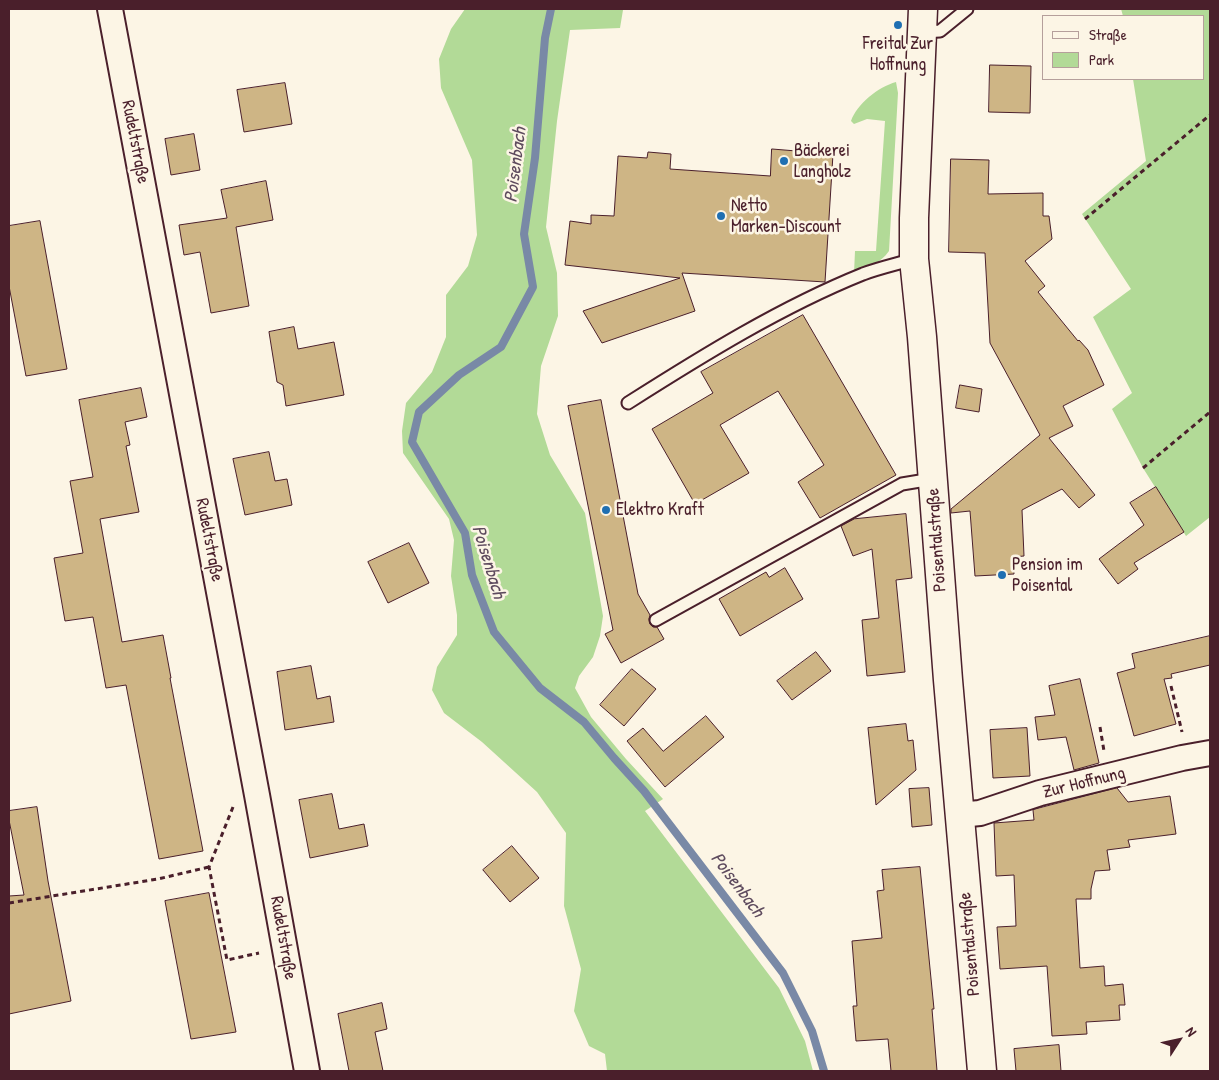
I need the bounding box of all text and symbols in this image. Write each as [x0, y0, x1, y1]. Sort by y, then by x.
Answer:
legend [1042, 15, 1204, 80]
marker: Freital Zur Hoffnung [892, 19, 904, 31]
text: Straße [1089, 24, 1127, 45]
place label: Freital Zur Hoffnung [863, 33, 933, 76]
text: Park [1089, 49, 1114, 70]
street label: Rudeltstraße [116, 99, 154, 185]
water label: Poisenbach [500, 126, 532, 204]
place label: Bäckerei Langholz [794, 140, 851, 182]
marker: Bäckerei Langholz [778, 155, 790, 167]
place label: Netto Marken-Discount [731, 195, 841, 238]
marker: Netto Marken-Discount [715, 210, 727, 222]
street label: Poisentalstraße [923, 487, 951, 593]
street label: Rudeltstraße [190, 497, 228, 583]
place label: Elektro Kraft [616, 499, 704, 521]
marker: Elektro Kraft [600, 504, 612, 516]
water label: Poisenbach [466, 523, 510, 601]
place label: Pension im Poisental [1012, 554, 1083, 596]
marker: Pension im Poisental [996, 569, 1008, 581]
street label: Zur Hoffnung [1041, 762, 1127, 804]
water label: Poisenbach [705, 848, 769, 922]
street label: Poisentalstraße [955, 891, 985, 997]
street label: Rudeltstraße [265, 895, 301, 981]
north arrow [1154, 1015, 1204, 1065]
text: N [1182, 1023, 1202, 1040]

